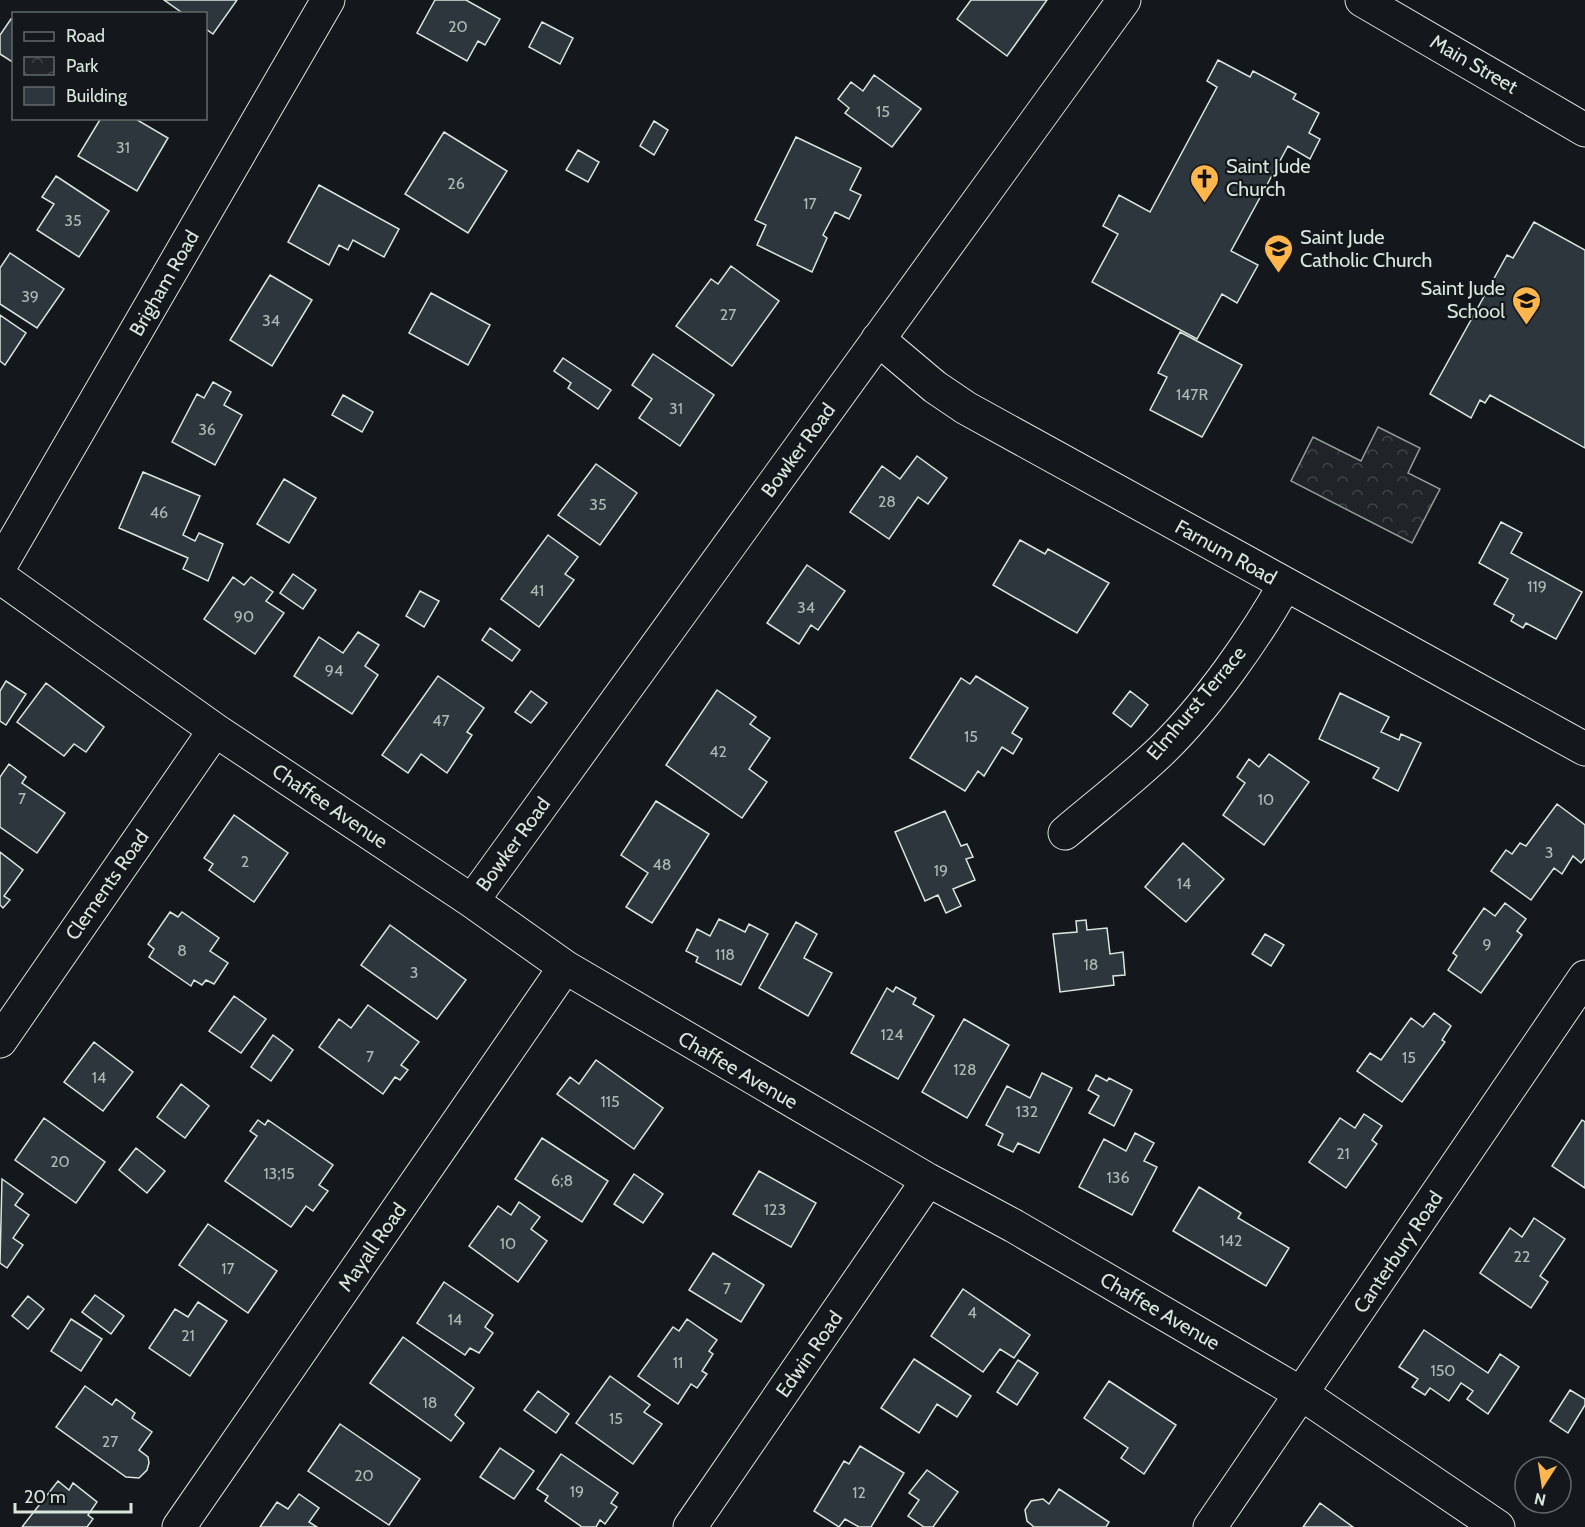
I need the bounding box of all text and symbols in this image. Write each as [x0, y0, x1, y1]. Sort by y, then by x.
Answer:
legend [12, 12, 207, 120]
house number: 20 [448, 17, 468, 36]
text: Road [66, 25, 105, 47]
street label: Main Street [1426, 29, 1522, 99]
text: Park [66, 55, 99, 77]
text: Building [66, 85, 128, 107]
house number: 15 [876, 102, 890, 121]
house number: 31 [116, 138, 130, 157]
place label: Saint Jude Church [1226, 154, 1310, 201]
church icon: Saint Jude Church [1189, 162, 1221, 204]
house number: 26 [447, 174, 465, 193]
house number: 17 [803, 194, 817, 213]
house number: 35 [64, 211, 82, 230]
place label: Saint Jude Catholic Church [1300, 225, 1432, 272]
street label: Brigham Road [124, 226, 204, 340]
school or university icon: Saint Jude Catholic Church [1263, 232, 1295, 274]
place label: Saint Jude School [1421, 276, 1505, 323]
school or university icon: Saint Jude School [1510, 284, 1542, 326]
house number: 39 [21, 287, 39, 306]
house number: 27 [720, 305, 736, 324]
house number: 34 [262, 311, 280, 330]
house number: 147R [1176, 385, 1208, 404]
street label: Bowker Road [756, 398, 840, 502]
house number: 31 [669, 399, 683, 418]
house number: 36 [198, 420, 216, 439]
house number: 28 [878, 492, 896, 511]
house number: 35 [589, 495, 607, 514]
house number: 46 [150, 503, 168, 522]
street label: Farnum Road [1171, 514, 1281, 590]
house number: 119 [1527, 577, 1547, 596]
house number: 41 [530, 581, 544, 600]
house number: 34 [797, 598, 815, 617]
house number: 90 [234, 607, 254, 626]
street label: Elmhurst Terrace [1141, 641, 1251, 765]
house number: 94 [325, 661, 343, 680]
house number: 47 [432, 711, 450, 730]
house number: 15 [964, 727, 978, 746]
house number: 42 [709, 742, 727, 761]
street label: Chaffee Avenue [268, 759, 392, 853]
house number: 7 [18, 789, 26, 808]
house number: 10 [1258, 790, 1274, 809]
street label: Bowker Road [471, 792, 555, 896]
street label: Clements Road [60, 825, 154, 945]
house number: 3 [1545, 843, 1553, 862]
house number: 2 [241, 852, 249, 871]
house number: 48 [653, 855, 671, 874]
house number: 19 [934, 861, 948, 880]
house number: 14 [1177, 874, 1191, 893]
house number: 9 [1482, 935, 1492, 954]
house number: 8 [177, 941, 187, 960]
house number: 118 [715, 945, 735, 964]
house number: 18 [1084, 955, 1098, 974]
house number: 3 [410, 963, 418, 982]
house number: 124 [881, 1025, 903, 1044]
street label: Chaffee Avenue [674, 1026, 802, 1114]
house number: 7 [366, 1047, 374, 1066]
house number: 15 [1402, 1048, 1416, 1067]
house number: 128 [953, 1060, 977, 1079]
house number: 14 [92, 1068, 106, 1087]
house number: 115 [600, 1092, 620, 1111]
house number: 132 [1016, 1102, 1038, 1121]
house number: 21 [1336, 1144, 1350, 1163]
house number: 20 [50, 1152, 70, 1171]
house number: 13;15 [263, 1164, 295, 1183]
house number: 136 [1107, 1168, 1129, 1187]
house number: 6;8 [551, 1171, 573, 1190]
street label: Canterbury Road [1348, 1186, 1448, 1318]
street label: Mayall Road [333, 1198, 411, 1296]
house number: 123 [764, 1200, 786, 1219]
house number: 142 [1220, 1231, 1242, 1250]
house number: 10 [500, 1234, 516, 1253]
house number: 22 [1514, 1247, 1530, 1266]
house number: 17 [221, 1259, 235, 1278]
street label: Chaffee Avenue [1096, 1267, 1224, 1355]
house number: 7 [723, 1279, 731, 1298]
house number: 4 [967, 1303, 977, 1322]
street label: Edwin Road [771, 1306, 847, 1402]
house number: 14 [448, 1310, 462, 1329]
house number: 21 [181, 1326, 195, 1345]
house number: 11 [673, 1353, 683, 1372]
house number: 150 [1430, 1361, 1456, 1380]
house number: 18 [423, 1393, 437, 1412]
house number: 15 [609, 1409, 623, 1428]
house number: 27 [102, 1432, 118, 1451]
north arrow [1513, 1455, 1573, 1515]
house number: 20 [354, 1466, 374, 1485]
scale bar [15, 1476, 130, 1514]
house number: 19 [570, 1482, 584, 1501]
house number: 12 [852, 1483, 866, 1502]
text: 20 m [24, 1486, 66, 1508]
text: N [1532, 1489, 1547, 1510]

